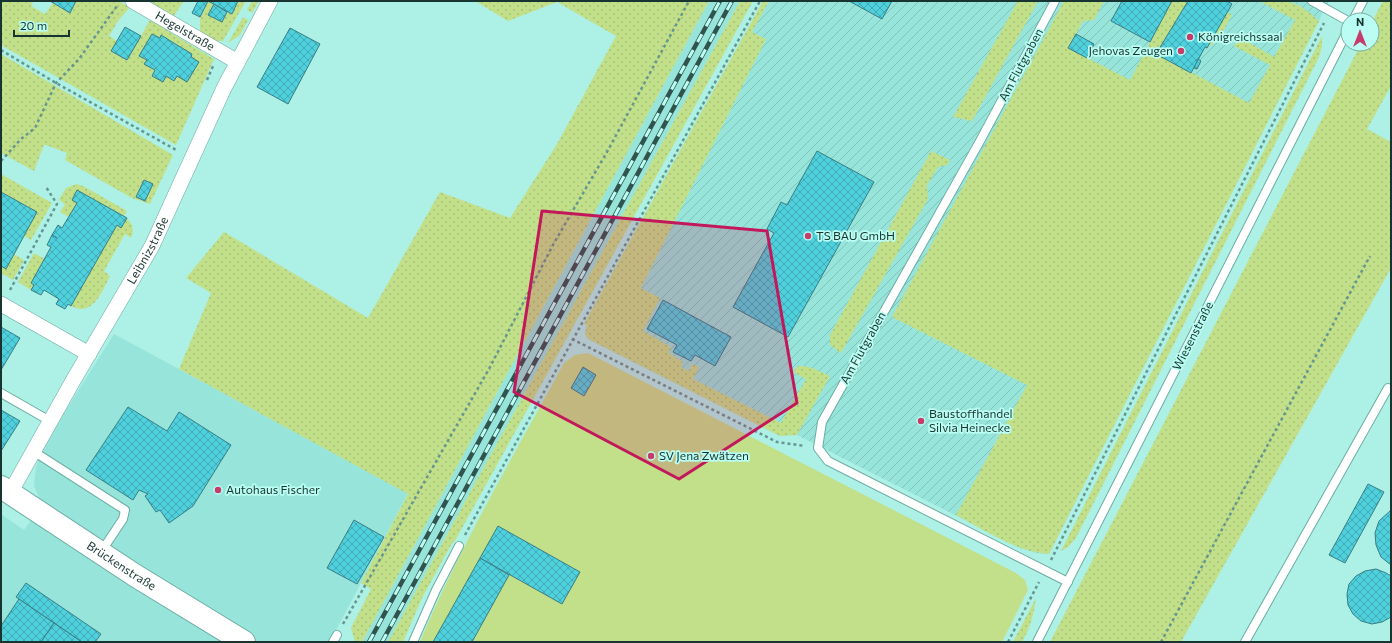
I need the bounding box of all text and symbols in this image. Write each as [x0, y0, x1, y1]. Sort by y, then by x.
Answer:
street label: Hegelstraße [153, 8, 217, 53]
scale bar [14, 12, 69, 38]
north arrow [1340, 12, 1380, 52]
text: N [1356, 15, 1364, 28]
text: 20 m [20, 18, 47, 32]
street label: Am Flutgraben [995, 26, 1045, 103]
place label: Königreichssaal [1198, 29, 1283, 43]
marker: Königreichssaal [1185, 32, 1195, 42]
place label: Jehovas Zeugen [1089, 43, 1173, 58]
marker: Jehovas Zeugen [1176, 46, 1186, 56]
street label: Leibnizstraße [123, 214, 170, 286]
place label: TS BAU GmbH [816, 228, 895, 242]
marker: TS BAU GmbH [803, 231, 813, 241]
street label: Wiesenstraße [1169, 299, 1215, 372]
street label: Am Flutgraben [837, 309, 888, 386]
place label: Baustoffhandel Silvia Heinecke [929, 406, 1013, 434]
marker: Baustoffhandel Silvia Heinecke [916, 416, 926, 426]
place label: SV Jena Zwätzen [659, 448, 749, 463]
marker: SV Jena Zwätzen [646, 451, 656, 461]
place label: Autohaus Fischer [226, 482, 320, 496]
marker: Autohaus Fischer [213, 485, 223, 495]
street label: Brückenstraße [85, 538, 159, 593]

